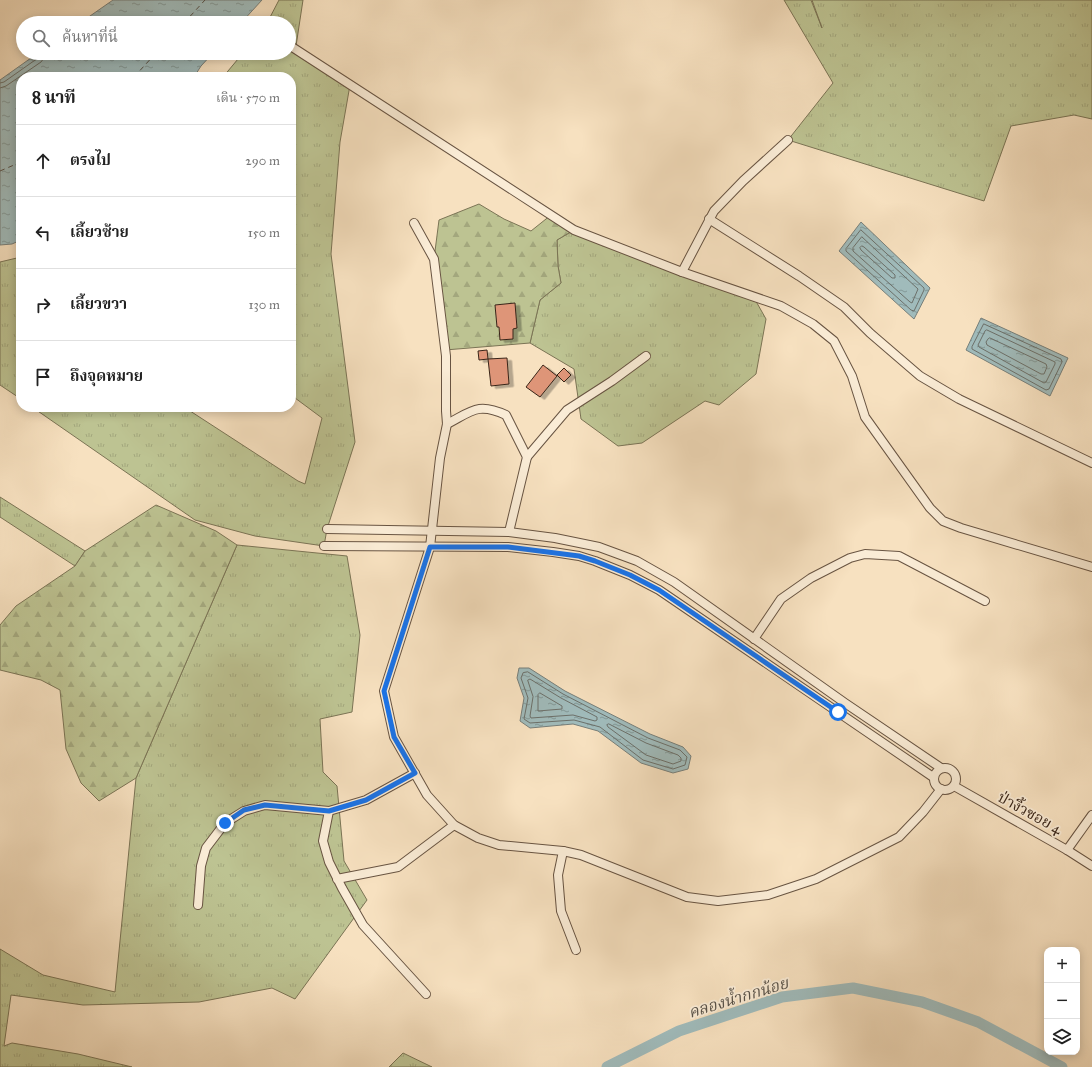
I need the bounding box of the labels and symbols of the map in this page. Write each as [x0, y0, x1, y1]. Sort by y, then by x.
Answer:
route start [829, 703, 847, 721]
street label: ป่างิ้วซอย 4 [995, 787, 1067, 838]
route end [216, 814, 234, 832]
water label: คลองน้ำกกน้อย [685, 971, 792, 1022]

